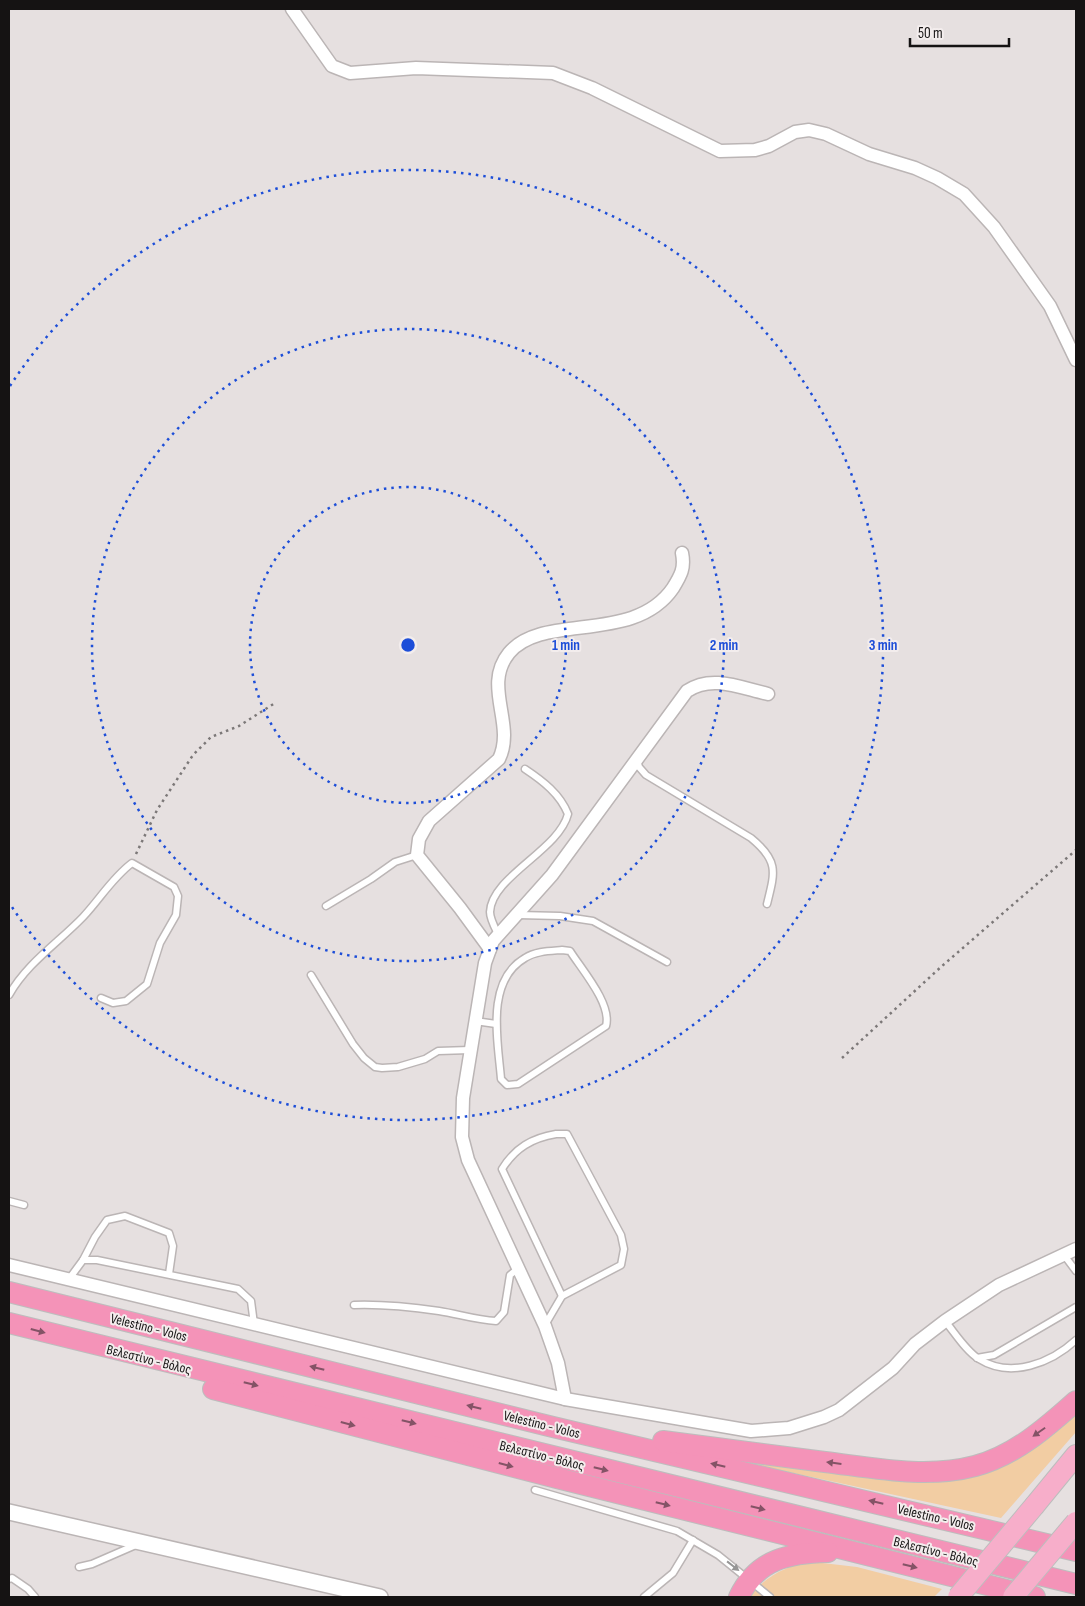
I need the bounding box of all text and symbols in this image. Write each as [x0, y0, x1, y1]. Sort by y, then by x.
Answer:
scale bar [910, 15, 1009, 47]
text: 50 m [918, 24, 943, 43]
centre of rings [399, 636, 417, 654]
text: 1 min [552, 636, 580, 655]
text: 2 min [710, 636, 738, 655]
text: 3 min [869, 636, 897, 655]
street label: Velestino - Volos [109, 1310, 189, 1345]
one-way arrow [31, 1327, 46, 1335]
street label: Βελεστίνο - Βόλος [105, 1341, 193, 1378]
one-way arrow [309, 1364, 324, 1372]
one-way arrow [243, 1380, 258, 1388]
one-way arrow [467, 1403, 482, 1411]
street label: Velestino - Volos [502, 1407, 582, 1442]
one-way arrow [401, 1418, 416, 1426]
one-way arrow [341, 1420, 356, 1428]
one-way arrow [1032, 1427, 1045, 1437]
street label: Βελεστίνο - Βόλος [498, 1437, 586, 1474]
one-way arrow [825, 1459, 841, 1467]
one-way arrow [498, 1461, 513, 1469]
one-way arrow [710, 1461, 725, 1469]
one-way arrow [593, 1465, 608, 1473]
one-way arrow [868, 1498, 883, 1506]
one-way arrow [656, 1500, 671, 1508]
street label: Velestino - Volos [896, 1500, 976, 1535]
one-way arrow [751, 1504, 766, 1512]
street label: Βελεστίνο - Βόλος [892, 1533, 980, 1570]
one-way arrow [726, 1561, 739, 1572]
one-way arrow [902, 1562, 917, 1570]

